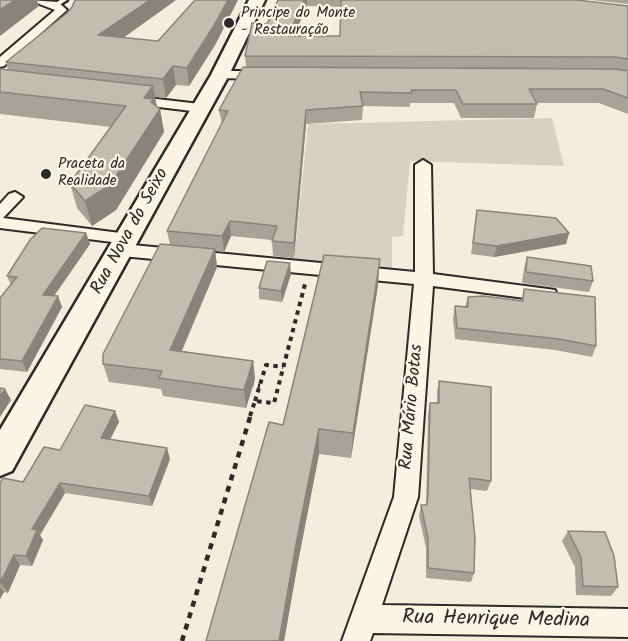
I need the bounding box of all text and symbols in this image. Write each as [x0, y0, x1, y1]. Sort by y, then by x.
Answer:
place label: Principe do Monte - Restauração [241, 5, 355, 40]
marker: Principe do Monte - Restauração [222, 16, 236, 30]
place label: Praceta da Realidade [58, 156, 125, 191]
street label: Rua Nova do Seixo [87, 165, 175, 299]
marker: Praceta da Realidade [39, 167, 53, 181]
street label: Rua Mário Botas [397, 343, 429, 471]
street label: Rua Henrique Medina [402, 607, 590, 635]

